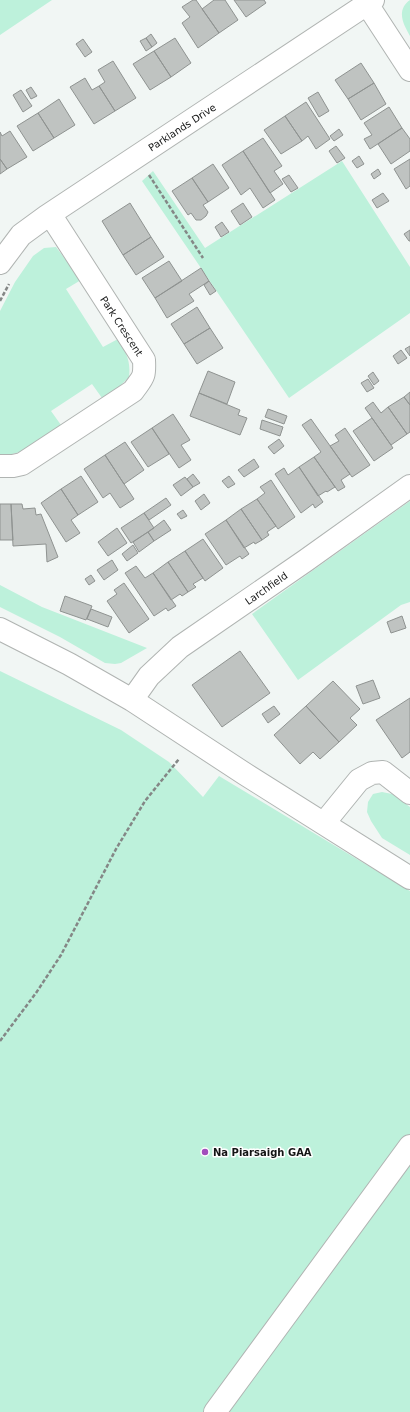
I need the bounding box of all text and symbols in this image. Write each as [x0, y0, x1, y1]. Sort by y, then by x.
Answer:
street label: Parklands Drive [146, 101, 218, 153]
street label: Park Crescent [98, 294, 145, 358]
street label: Larchfield [243, 570, 290, 607]
marker: Na Piarsaigh GAA [200, 1147, 210, 1157]
place label: Na Piarsaigh GAA [213, 1147, 312, 1158]

